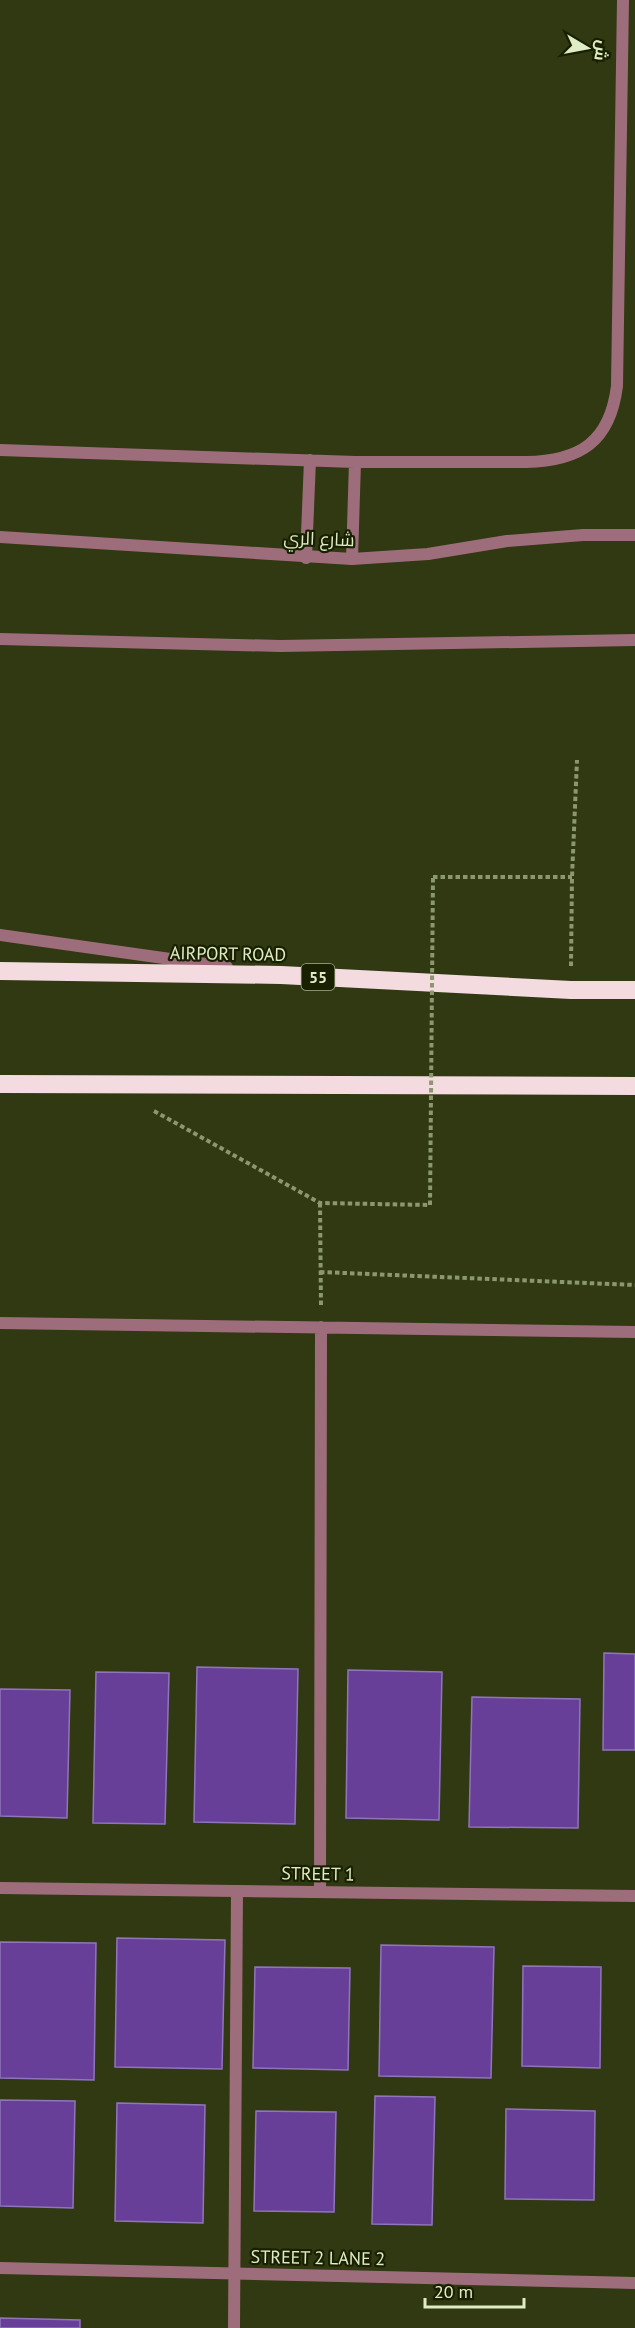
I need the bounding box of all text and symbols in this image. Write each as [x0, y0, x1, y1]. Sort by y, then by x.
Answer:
north arrow [557, 18, 617, 78]
text: ش [590, 39, 613, 62]
street label: شارع الري [283, 526, 355, 554]
street label: AIRPORT ROAD [170, 941, 286, 966]
road number: 55 [302, 964, 334, 990]
street label: STREET 1 [281, 1861, 355, 1886]
street label: STREET 2 LANE 2 [251, 2245, 385, 2270]
scale bar [425, 2271, 524, 2309]
text: 20 m [434, 2280, 473, 2303]

